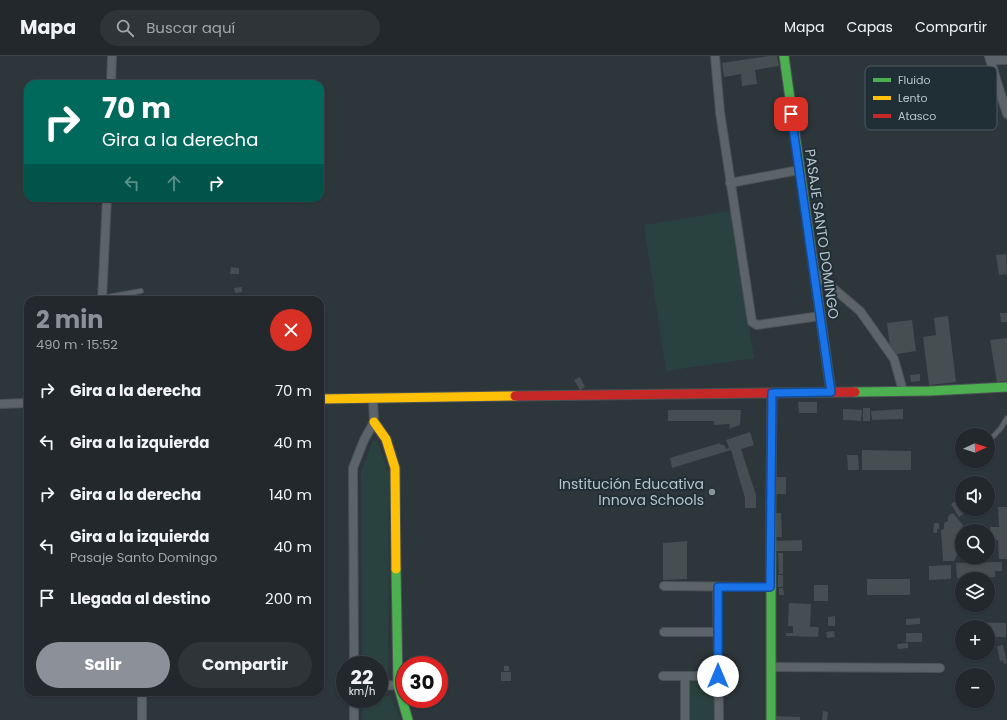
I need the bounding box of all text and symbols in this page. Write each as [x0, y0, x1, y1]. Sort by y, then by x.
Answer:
search box [100, 10, 380, 46]
text: Mapa [20, 14, 76, 41]
icon: search [114, 17, 136, 39]
text: Buscar aquí [146, 17, 235, 38]
text: Mapa [784, 17, 824, 37]
text: Capas [846, 17, 893, 37]
text: Compartir [915, 17, 987, 37]
legend [865, 66, 997, 130]
text: Fluido [898, 72, 930, 88]
text: 70 m [102, 89, 171, 128]
text: Lento [898, 90, 928, 106]
icon: right [36, 96, 88, 148]
pin [774, 97, 808, 131]
icon: arrive [780, 103, 802, 125]
text: Atasco [898, 108, 936, 124]
text: Gira a la derecha [102, 127, 258, 152]
street label: PASAJE SANTO DOMINGO [800, 148, 844, 320]
icon: left [121, 172, 143, 194]
icon: ahead [163, 172, 185, 194]
icon: right [205, 172, 227, 194]
text: 2 min [36, 303, 103, 336]
button: close [270, 309, 312, 351]
text: 490 m · 15:52 [36, 335, 118, 354]
icon: right [36, 379, 58, 401]
text: Gira a la derecha [70, 380, 201, 401]
text: 70 m [275, 380, 312, 401]
north arrow [955, 428, 995, 468]
map controls [955, 428, 995, 708]
icon: left [36, 431, 58, 453]
text: Gira a la izquierda [70, 432, 209, 453]
text: 40 m [274, 432, 312, 453]
place label: Institución Educativa Innova Schools [559, 474, 704, 510]
button: sound [955, 476, 995, 516]
icon: right [36, 483, 58, 505]
text: Gira a la derecha [70, 484, 201, 505]
text: 140 m [269, 484, 312, 505]
marker: Institución Educativa Innova Schools [707, 487, 717, 497]
button: search [955, 524, 995, 564]
text: Gira a la izquierda [70, 526, 209, 547]
icon: left [36, 535, 58, 557]
text: 40 m [274, 536, 312, 557]
text: Pasaje Santo Domingo [70, 548, 217, 567]
button: layers [955, 572, 995, 612]
icon: arrive [36, 587, 58, 609]
text: Llegada al destino [70, 588, 211, 609]
text: 200 m [265, 588, 312, 609]
button: + [955, 620, 995, 660]
button: Salir [36, 642, 170, 688]
button: Compartir [178, 642, 312, 688]
position arrow [697, 655, 739, 697]
speed limit sign: 30 [396, 656, 448, 708]
text: 22 [351, 663, 373, 691]
button: − [955, 668, 995, 708]
text: km/h [349, 684, 375, 699]

